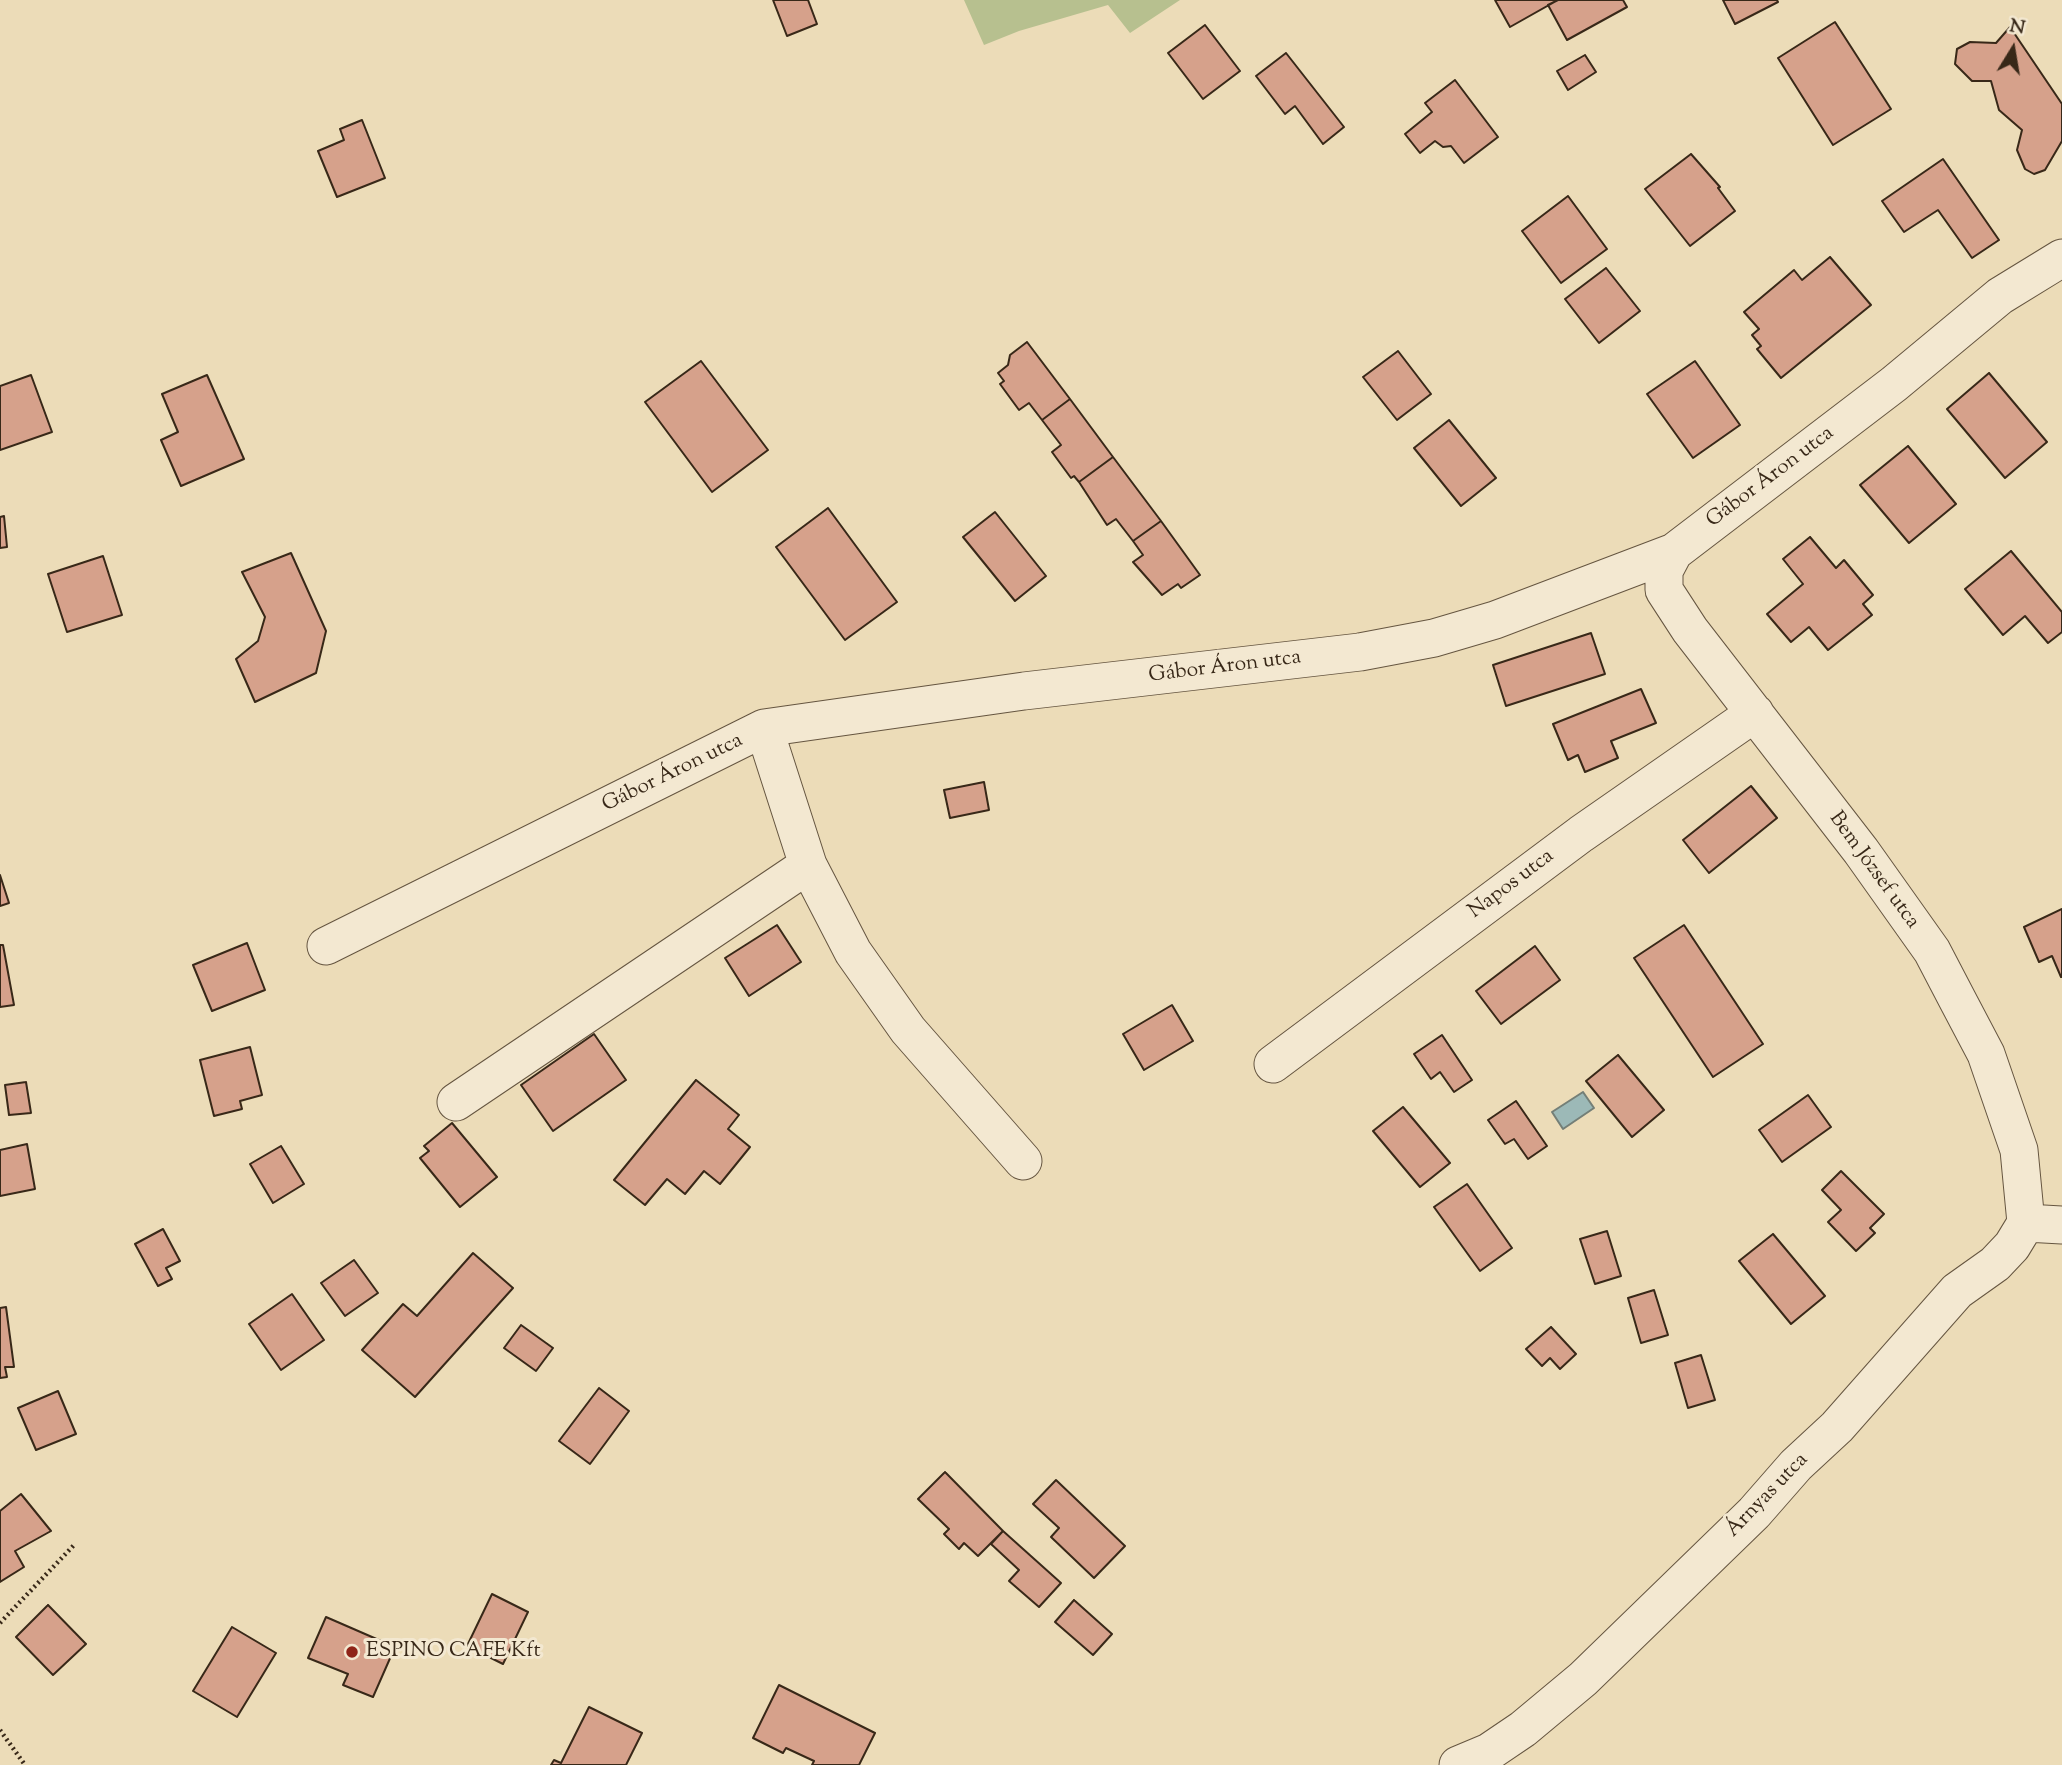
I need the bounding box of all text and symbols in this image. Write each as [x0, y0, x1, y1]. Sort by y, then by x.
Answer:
text: N [2007, 13, 2027, 43]
north arrow [1978, 14, 2048, 84]
street label: Gábor Áron utca [1702, 422, 1840, 534]
street label: Gábor Áron utca [1147, 646, 1303, 690]
street label: Gábor Áron utca [599, 729, 747, 819]
street label: Bem József utca [1822, 808, 1924, 934]
street label: Napos utca [1464, 845, 1560, 925]
street label: Árnyas utca [1722, 1449, 1814, 1543]
place label: ESPINO CAFE Kft [366, 1639, 541, 1665]
marker: ESPINO CAFE Kft [344, 1644, 360, 1660]

